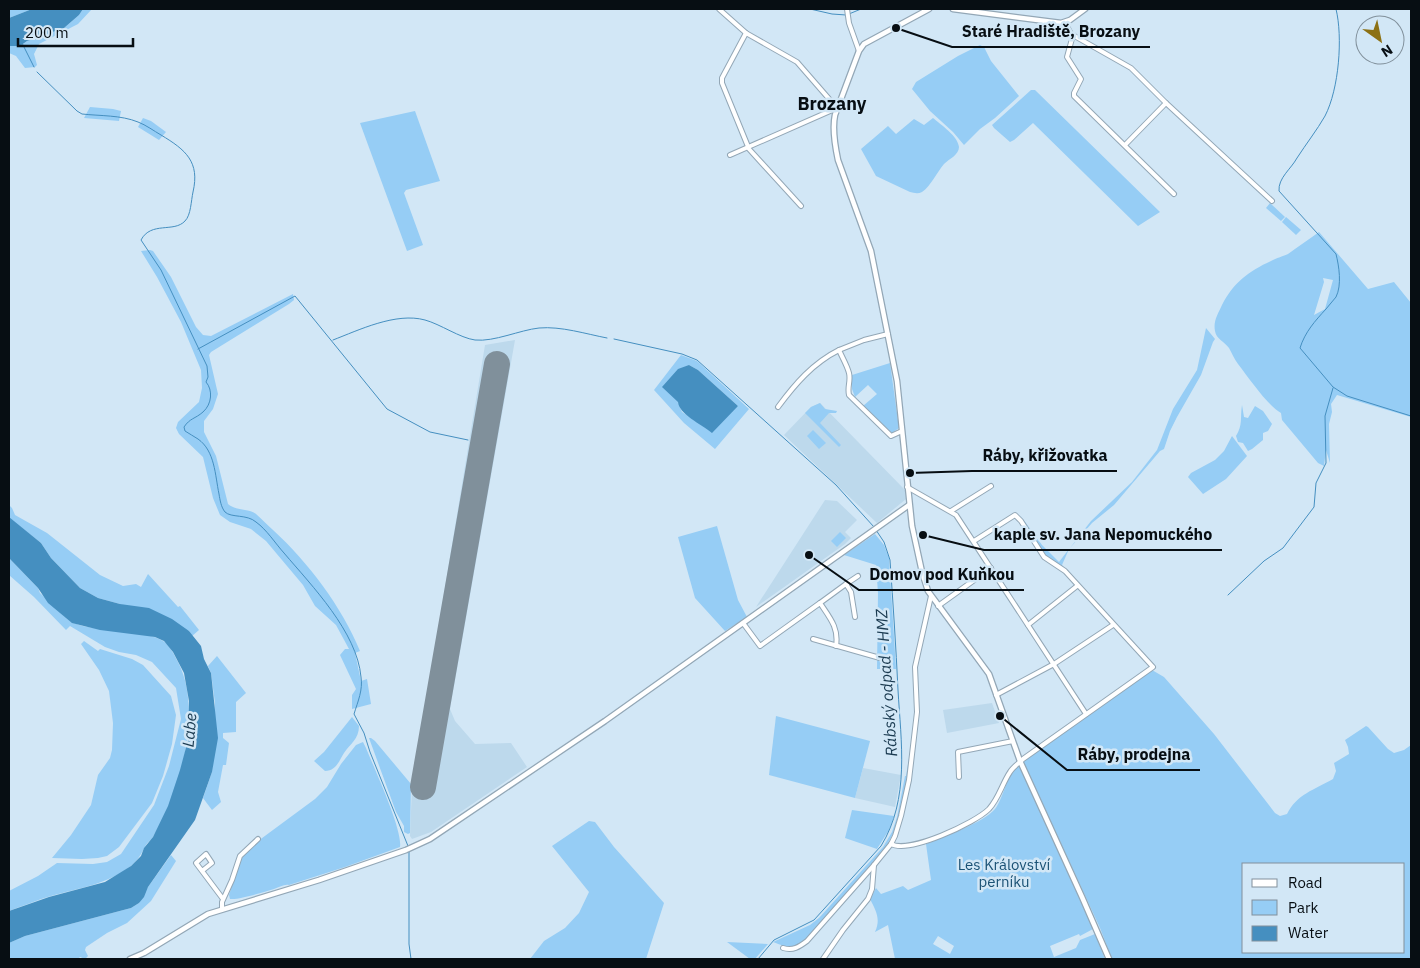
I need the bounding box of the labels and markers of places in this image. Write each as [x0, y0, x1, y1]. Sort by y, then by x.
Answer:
callout: Staré Hradiště, Brozany [952, 16, 1150, 47]
callout: Ráby, křižovatka [972, 440, 1117, 471]
callout: kaple sv. Jana Nepomuckého [984, 519, 1222, 550]
callout: Domov pod Kuňkou [859, 559, 1024, 590]
callout: Ráby, prodejna [1067, 739, 1200, 770]

